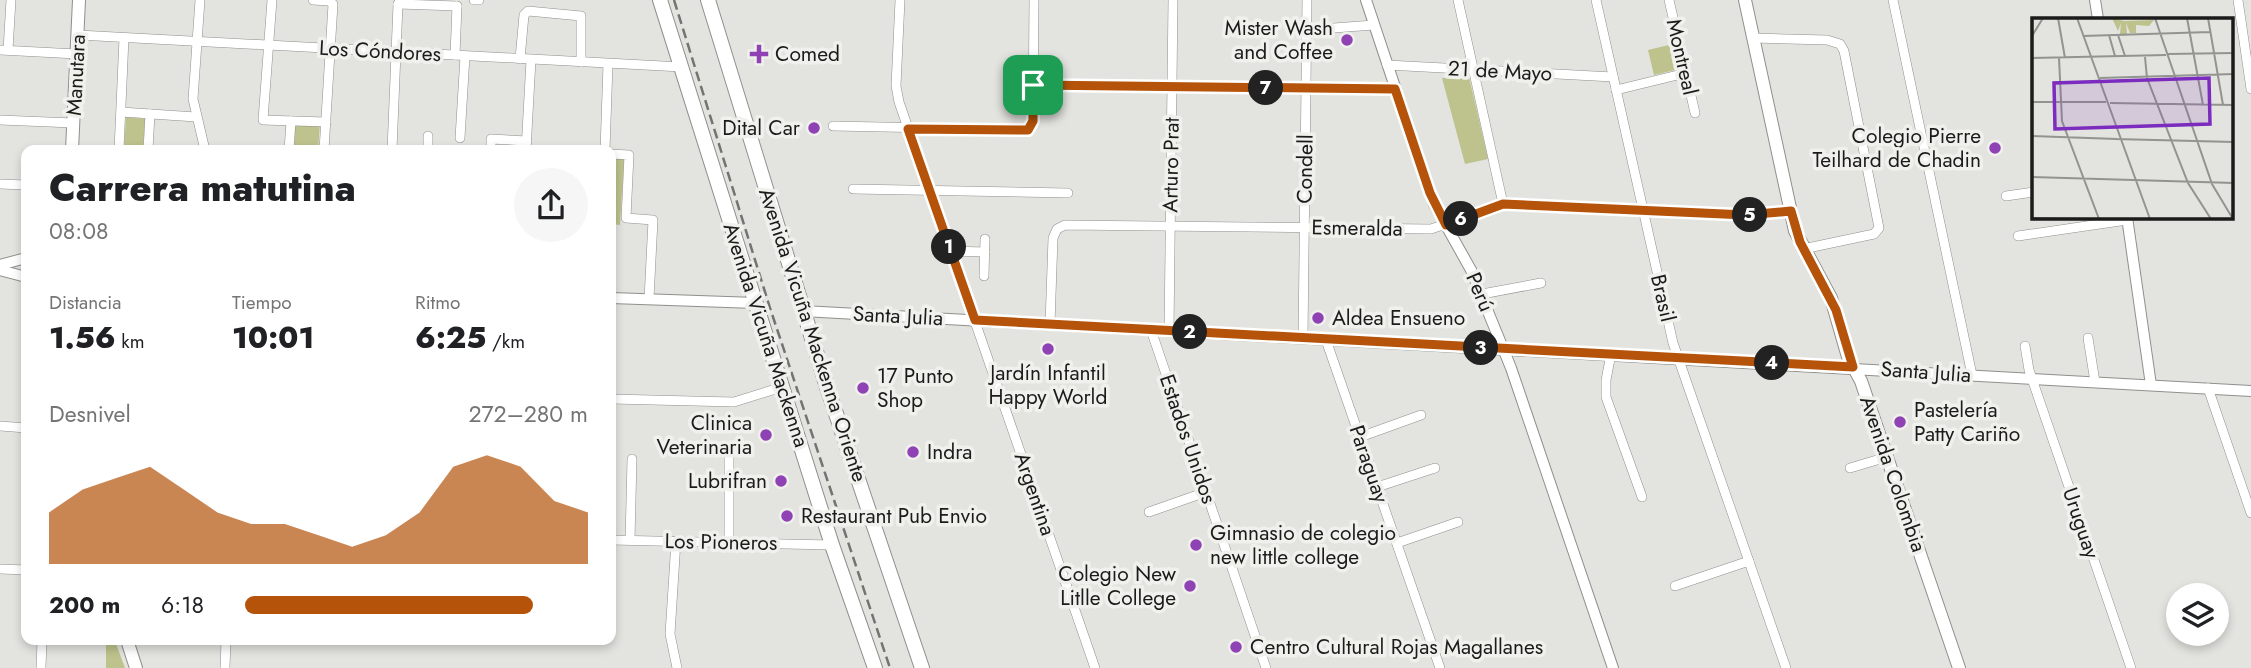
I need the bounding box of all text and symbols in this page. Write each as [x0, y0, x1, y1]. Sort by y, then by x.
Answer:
place label: Mister Wash and Coffee [1224, 13, 1333, 67]
street label: Montreal [1659, 16, 1705, 98]
inset map [2032, 18, 2234, 219]
marker: Mister Wash and Coffee [1339, 32, 1355, 48]
street label: Manutara [59, 33, 93, 117]
street label: Los Cóndores [318, 33, 442, 69]
place label: Comed [775, 39, 840, 69]
marker: Comed [749, 44, 769, 64]
street label: 21 de Mayo [1447, 53, 1553, 89]
pin [1003, 55, 1063, 115]
icon: arrive [1014, 66, 1052, 104]
pin: 7 [1248, 70, 1284, 106]
text: 7 [1260, 74, 1271, 101]
place label: Dital Car [722, 113, 801, 143]
street label: Arturo Prat [1155, 117, 1187, 213]
marker: Dital Car [806, 120, 822, 136]
place label: Colegio Pierre Teilhard de Chadin [1813, 121, 1981, 175]
street label: Condell [1289, 134, 1321, 204]
marker: Colegio Pierre Teilhard de Chadin [1987, 140, 2003, 156]
text: Carrera matutina [49, 160, 356, 215]
button: share [514, 168, 588, 242]
street label: Avenida Vicuña Mackenna Oriente [751, 184, 875, 486]
pin: 5 [1732, 198, 1768, 232]
text: 5 [1743, 201, 1756, 228]
pin: 6 [1444, 202, 1478, 236]
text: 6 [1454, 205, 1467, 232]
street label: Esmeralda [1311, 212, 1403, 244]
text: 08:08 [49, 214, 109, 248]
street label: Avenida Vicuña Mackenna [716, 219, 816, 451]
pin: 1 [932, 230, 967, 264]
text: 1 [944, 233, 953, 260]
street label: Perú [1458, 268, 1502, 316]
street label: Brasil [1643, 271, 1683, 325]
text: Distancia [49, 289, 121, 316]
text: Tiempo [232, 289, 292, 316]
text: Ritmo [415, 289, 460, 316]
street label: Santa Julia [852, 299, 944, 333]
place label: Aldea Ensueno [1332, 303, 1465, 333]
marker: Aldea Ensueno [1310, 310, 1326, 326]
pin: 2 [1172, 314, 1208, 350]
text: 1.56 [49, 316, 116, 359]
text: 10:01 [232, 316, 314, 359]
text: 6:25 [415, 316, 486, 359]
text: 2 [1183, 318, 1196, 345]
text: km [116, 328, 145, 355]
text: /km [486, 328, 525, 355]
pin: 3 [1464, 330, 1498, 366]
text: 3 [1475, 334, 1486, 361]
marker: Jardín Infantil Happy World [1040, 341, 1056, 357]
pin: 4 [1754, 346, 1790, 380]
text: 4 [1765, 349, 1778, 376]
street label: Santa Julia [1880, 354, 1972, 390]
place label: Jardín Infantil Happy World [987, 358, 1107, 412]
place label: 17 Punto Shop [877, 361, 953, 415]
street label: Estados Unidos [1152, 370, 1224, 508]
marker: 17 Punto Shop [855, 380, 871, 396]
street label: Avenida Colombia [1852, 392, 1934, 556]
place label: Pastelería Patty Cariño [1914, 395, 2020, 449]
text: Desnivel [49, 397, 131, 431]
text: 272–280 m [468, 397, 588, 431]
place label: Clinica Veterinaria [657, 408, 752, 462]
marker: Pastelería Patty Cariño [1892, 414, 1908, 430]
street label: Paraguay [1342, 421, 1397, 508]
marker: Clinica Veterinaria [758, 427, 774, 443]
place label: Indra [927, 437, 972, 467]
marker: Indra [905, 444, 921, 460]
street label: Argentina [1007, 448, 1063, 540]
place label: Lubrifran [688, 466, 767, 496]
marker: Lubrifran [773, 473, 789, 489]
street label: Uruguay [2055, 483, 2107, 563]
place label: Restaurant Pub Envio [801, 501, 987, 531]
marker: Restaurant Pub Envio [779, 508, 795, 524]
place label: Gimnasio de colegio new little college [1210, 518, 1396, 572]
street label: Los Pioneros [664, 526, 778, 558]
marker: Gimnasio de colegio new little college [1188, 537, 1204, 553]
place label: Colegio New Litlle College [1058, 559, 1177, 613]
marker: Colegio New Litlle College [1182, 578, 1198, 594]
map controls [2166, 583, 2229, 646]
button: layers [2166, 583, 2229, 646]
text: 200 m [49, 588, 120, 622]
text: 6:18 [161, 588, 204, 622]
place label: Centro Cultural Rojas Magallanes [1250, 632, 1543, 662]
marker: Centro Cultural Rojas Magallanes [1228, 639, 1244, 655]

